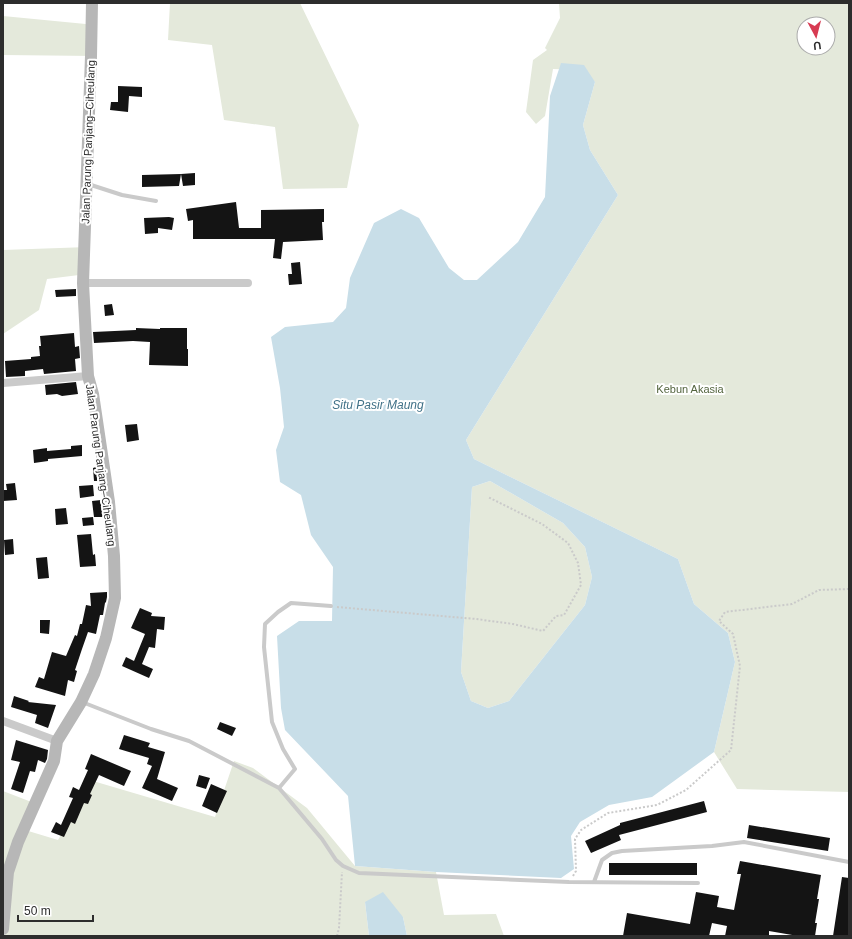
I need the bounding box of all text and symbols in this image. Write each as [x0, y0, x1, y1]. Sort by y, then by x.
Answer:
north arrow [796, 16, 836, 56]
text: U [812, 39, 822, 52]
street label: Jalan Parung Panjang–Ciheulang [79, 60, 97, 224]
street label: Jalan Parung Panjang–Ciheulang [84, 383, 118, 547]
park label: Kebun Akasia [656, 383, 725, 395]
water label: Situ Pasir Maung [332, 398, 424, 412]
scale bar [18, 897, 93, 923]
text: 50 m [24, 904, 51, 918]

